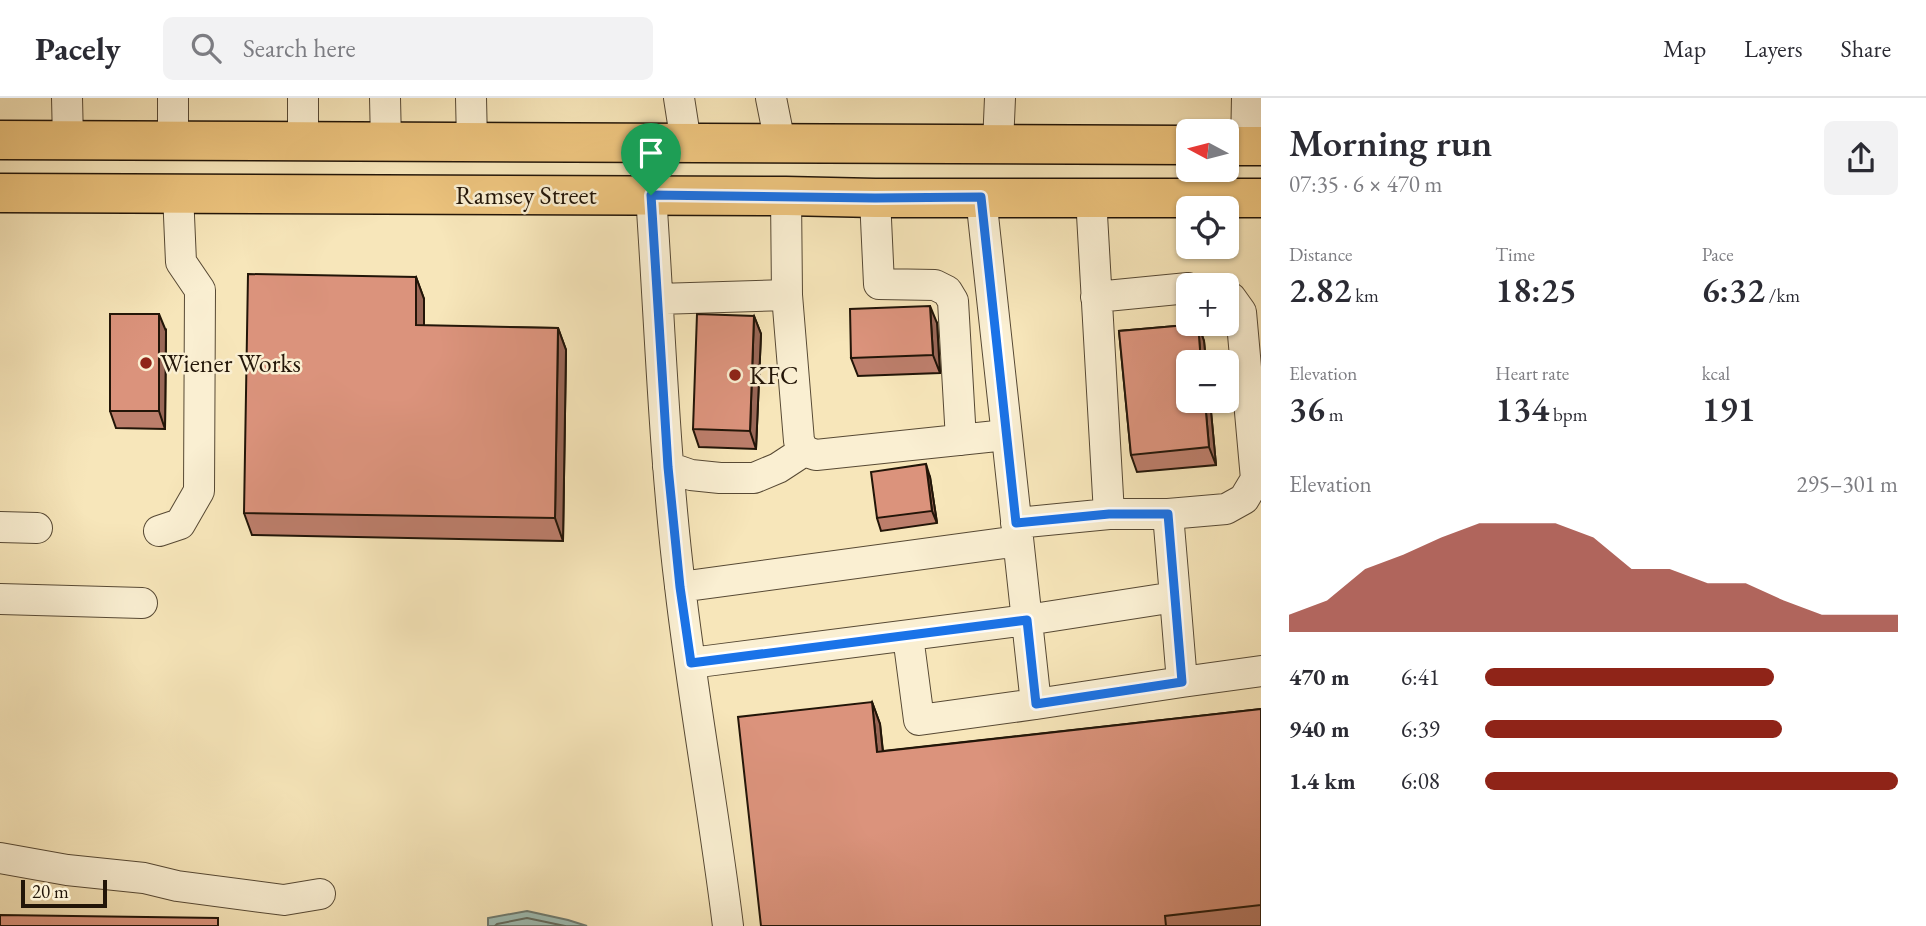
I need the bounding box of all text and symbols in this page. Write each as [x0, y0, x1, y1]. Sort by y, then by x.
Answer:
search box [163, 17, 653, 80]
text: Pacely [35, 27, 121, 70]
icon: search [187, 29, 225, 67]
text: Search here [243, 31, 356, 65]
text: Map [1663, 33, 1706, 64]
text: Layers [1744, 33, 1803, 64]
text: Share [1841, 33, 1891, 64]
text: Morning run [1289, 118, 1492, 167]
north arrow [1176, 119, 1239, 182]
map controls [1176, 119, 1239, 413]
button: share [1824, 121, 1898, 195]
pin [621, 123, 681, 195]
icon: arrive [632, 134, 670, 172]
text: 07:35 · 6 × 470 m [1289, 169, 1442, 199]
street label: Ramsey Street [455, 178, 597, 212]
button: locate [1176, 196, 1239, 259]
text: Distance [1289, 242, 1352, 267]
text: Time [1495, 242, 1535, 267]
text: Pace [1702, 242, 1734, 267]
text: 2.82 [1289, 267, 1351, 312]
text: 18:25 [1495, 267, 1577, 312]
text: 6:32 [1702, 267, 1765, 312]
button: + [1176, 273, 1239, 336]
text: km [1351, 283, 1379, 308]
text: /km [1765, 283, 1800, 308]
place label: Wiener Works [160, 346, 301, 380]
button: − [1176, 350, 1239, 413]
marker: Wiener Works [138, 355, 154, 371]
place label: KFC [749, 358, 798, 392]
text: Elevation [1289, 361, 1357, 386]
text: Heart rate [1495, 361, 1569, 386]
text: kcal [1702, 361, 1730, 386]
marker: KFC [727, 367, 743, 383]
text: 36 [1289, 386, 1325, 431]
text: 134 [1495, 386, 1549, 431]
text: 191 [1702, 386, 1756, 431]
text: m [1325, 402, 1344, 427]
text: bpm [1549, 402, 1587, 427]
text: Elevation [1289, 469, 1372, 499]
text: 295–301 m [1797, 469, 1898, 499]
text: 470 m [1289, 662, 1350, 692]
text: 6:41 [1401, 662, 1440, 692]
text: 940 m [1289, 714, 1350, 744]
text: 6:39 [1401, 714, 1440, 744]
text: 1.4 km [1289, 766, 1356, 796]
text: 6:08 [1401, 766, 1440, 796]
scale bar [21, 877, 107, 909]
text: 20 m [32, 879, 69, 904]

